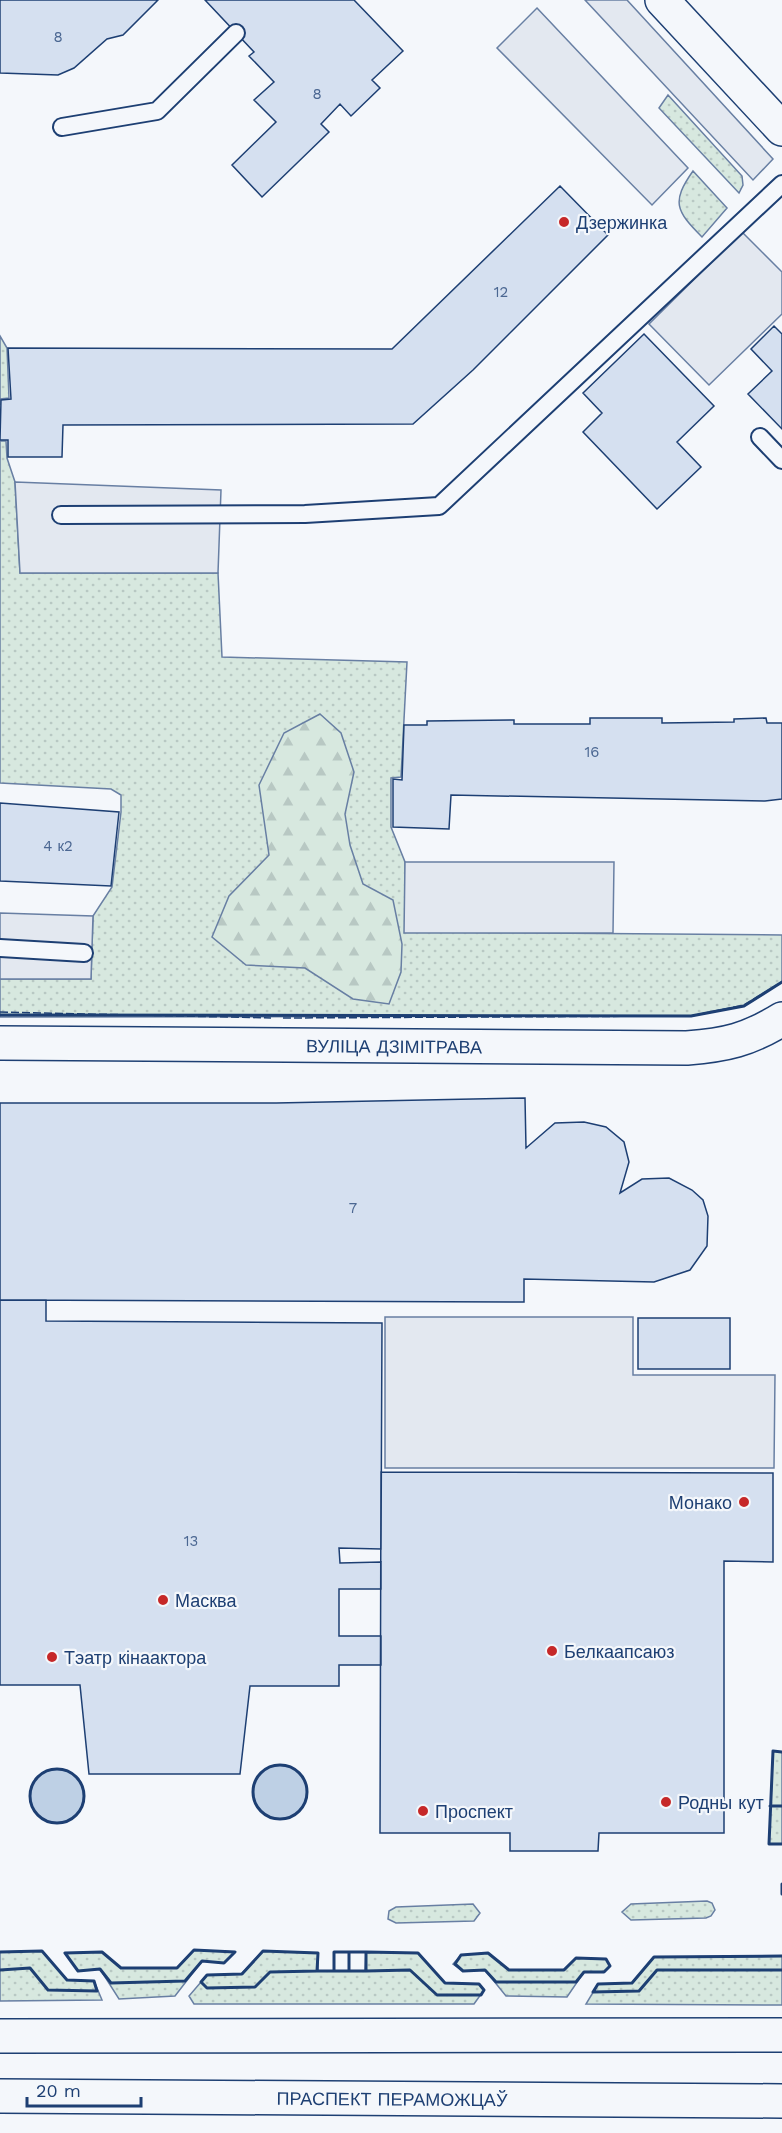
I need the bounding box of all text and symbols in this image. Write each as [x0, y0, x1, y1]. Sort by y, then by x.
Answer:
house number: 8 [53, 28, 63, 46]
house number: 8 [312, 85, 322, 103]
place label: Дзержинка [576, 212, 668, 233]
marker: Дзержинка [557, 215, 571, 229]
house number: 12 [494, 283, 508, 301]
house number: 16 [585, 743, 599, 761]
house number: 4 к2 [43, 837, 73, 855]
street label: ВУЛІЦА ДЗІМІТРАВА [306, 1035, 482, 1057]
house number: 7 [349, 1199, 357, 1217]
place label: Монако [669, 1492, 732, 1513]
marker: Монако [737, 1495, 751, 1509]
house number: 13 [184, 1532, 198, 1550]
place label: Масква [175, 1590, 237, 1611]
marker: Масква [156, 1593, 170, 1607]
place label: Белкаапсаюз [564, 1641, 675, 1662]
marker: Белкаапсаюз [545, 1644, 559, 1658]
place label: Тэатр кінаактора [64, 1647, 207, 1668]
marker: Тэатр кінаактора [45, 1650, 59, 1664]
place label: Родны кут [678, 1792, 764, 1813]
marker: Родны кут [659, 1795, 673, 1809]
place label: Проспект [435, 1801, 513, 1822]
marker: Проспект [416, 1804, 430, 1818]
scale bar [27, 2070, 141, 2108]
text: 20 m [36, 2080, 81, 2101]
street label: ПРАСПЕКТ ПЕРАМОЖЦАЎ [277, 2087, 508, 2110]

